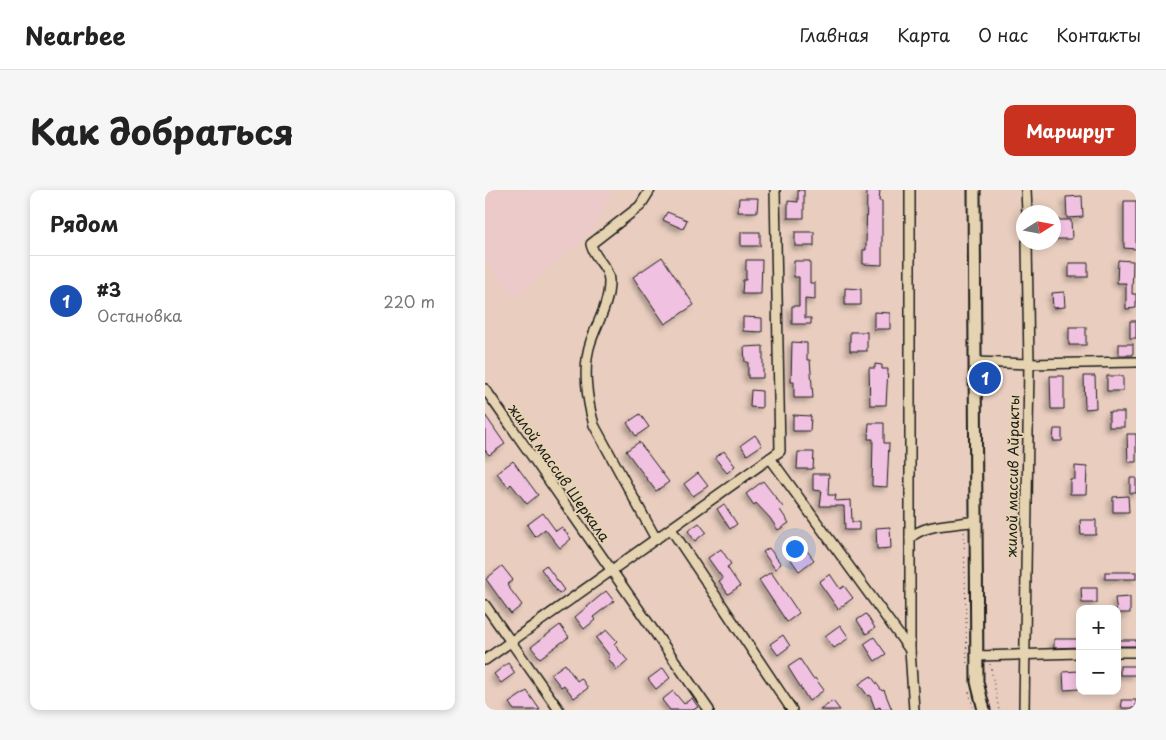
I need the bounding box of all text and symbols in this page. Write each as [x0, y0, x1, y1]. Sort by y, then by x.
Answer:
text: Nearbee [25, 17, 126, 53]
text: Главная [800, 21, 869, 48]
text: Карта [897, 21, 950, 48]
text: О нас [978, 21, 1028, 48]
text: Контакты [1056, 21, 1141, 48]
text: Как добраться [30, 104, 294, 157]
button: Маршрут [1004, 105, 1136, 156]
north arrow [1016, 205, 1061, 250]
text: Рядом [50, 207, 118, 239]
text: #3 [97, 275, 121, 303]
text: 1 [62, 289, 70, 313]
text: 220 m [384, 289, 435, 313]
text: Остановка [97, 303, 182, 327]
pin: 1 [969, 359, 1001, 397]
street label: жилой массив Айракты [1001, 395, 1024, 557]
street label: жилой массив Шеркала [504, 399, 615, 546]
your location [782, 536, 808, 562]
map controls [1076, 605, 1121, 695]
button: + [1076, 605, 1121, 650]
button: − [1076, 650, 1121, 695]

